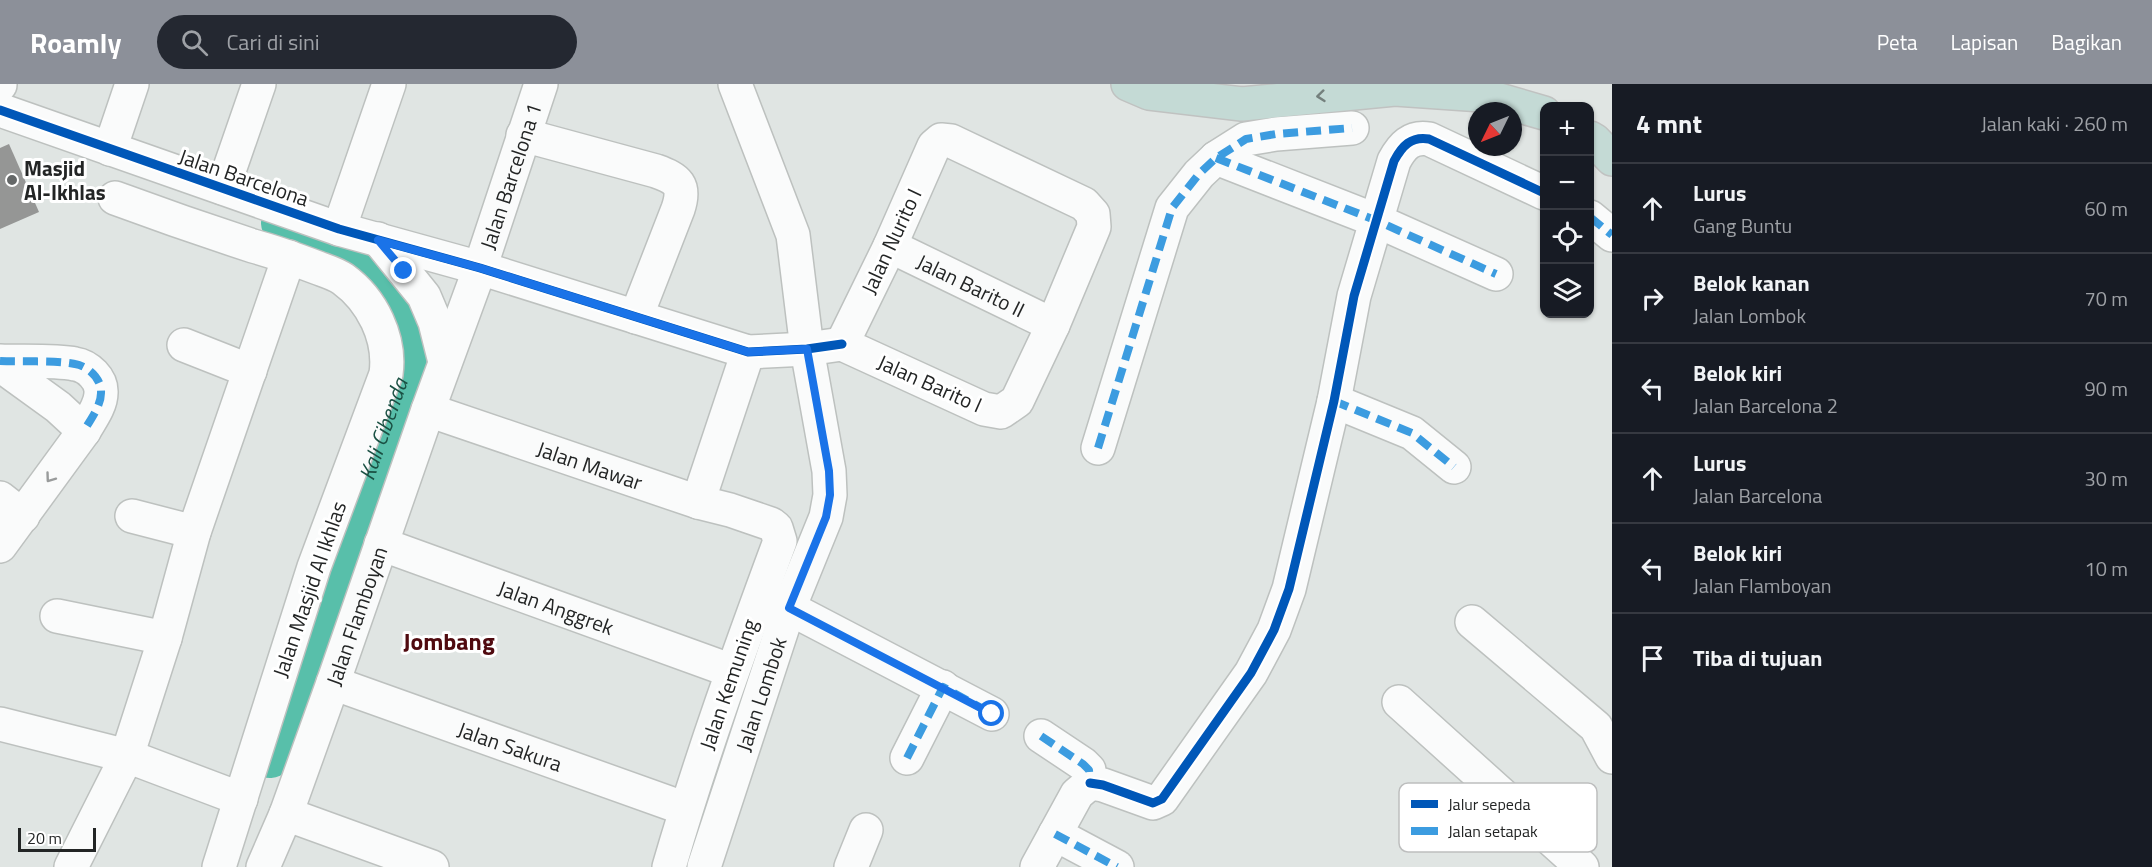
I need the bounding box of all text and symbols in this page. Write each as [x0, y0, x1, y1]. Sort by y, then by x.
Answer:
search box [157, 15, 577, 69]
text: Roamly [30, 21, 121, 64]
text: Cari di sini [226, 25, 320, 59]
icon: search [178, 26, 211, 59]
text: Peta [1877, 26, 1918, 58]
text: Lapisan [1951, 26, 2018, 58]
text: Bagikan [2051, 26, 2122, 58]
one-way arrow [1317, 89, 1326, 102]
street label: Jalan Barcelona 1 [471, 99, 550, 253]
north arrow [1468, 102, 1522, 156]
map controls [1540, 102, 1594, 318]
button: + [1540, 102, 1594, 156]
text: 4 mnt [1636, 104, 1702, 143]
text: Jalan kaki · 260 m [1981, 108, 2128, 139]
street label: Jalan Barcelona [175, 140, 314, 214]
place label: Masjid Al-Ikhlas [24, 152, 106, 208]
button: − [1540, 156, 1594, 210]
marker: Masjid Al-Ikhlas [5, 173, 19, 187]
text: Lurus [1693, 176, 1746, 210]
street label: Jalan Nurito I [853, 183, 929, 299]
icon: ahead [1636, 192, 1669, 225]
text: 60 m [2084, 193, 2128, 224]
button: locate [1540, 210, 1594, 264]
text: Gang Buntu [1693, 210, 1792, 241]
street label: Jalan Barito II [912, 245, 1030, 325]
route end [390, 257, 416, 283]
button: layers [1540, 264, 1594, 318]
text: Belok kanan [1693, 266, 1810, 300]
icon: right [1636, 282, 1669, 315]
text: 70 m [2084, 283, 2128, 314]
text: Jalan Lombok [1693, 300, 1806, 331]
street label: Jalan Barito I [873, 346, 987, 420]
text: Belok kiri [1693, 356, 1782, 390]
water label: Kali Cibenda [350, 372, 417, 485]
icon: left [1636, 372, 1669, 405]
text: 90 m [2084, 373, 2128, 404]
text: Jalan Barcelona 2 [1693, 390, 1838, 421]
street label: Jalan Mawar [533, 432, 647, 498]
text: Lurus [1693, 446, 1746, 480]
icon: ahead [1636, 462, 1669, 495]
text: 30 m [2084, 463, 2128, 494]
one-way arrow [46, 472, 57, 483]
text: Jalan Barcelona [1693, 480, 1822, 511]
street label: Jalan Masjid Al Ikhlas [264, 497, 354, 681]
text: Belok kiri [1693, 536, 1782, 570]
street label: Jalan Flamboyan [317, 542, 395, 690]
icon: left [1636, 552, 1669, 585]
text: 10 m [2084, 553, 2128, 584]
text: Jalan Flamboyan [1693, 570, 1832, 601]
street label: Jalan Anggrek [494, 572, 618, 643]
street label: Jalan Kemuning [691, 614, 765, 754]
district label: Jombang [403, 623, 495, 659]
street label: Jalan Lombok [727, 633, 794, 755]
text: Tiba di tujuan [1693, 641, 1822, 675]
icon: arrive [1636, 642, 1669, 675]
route start [978, 700, 1004, 726]
street label: Jalan Sakura [453, 713, 567, 780]
legend [1399, 783, 1597, 852]
text: Jalur sepeda [1448, 792, 1530, 816]
text: Jalan setapak [1448, 819, 1538, 843]
scale bar [18, 825, 96, 852]
text: 20 m [27, 826, 62, 850]

